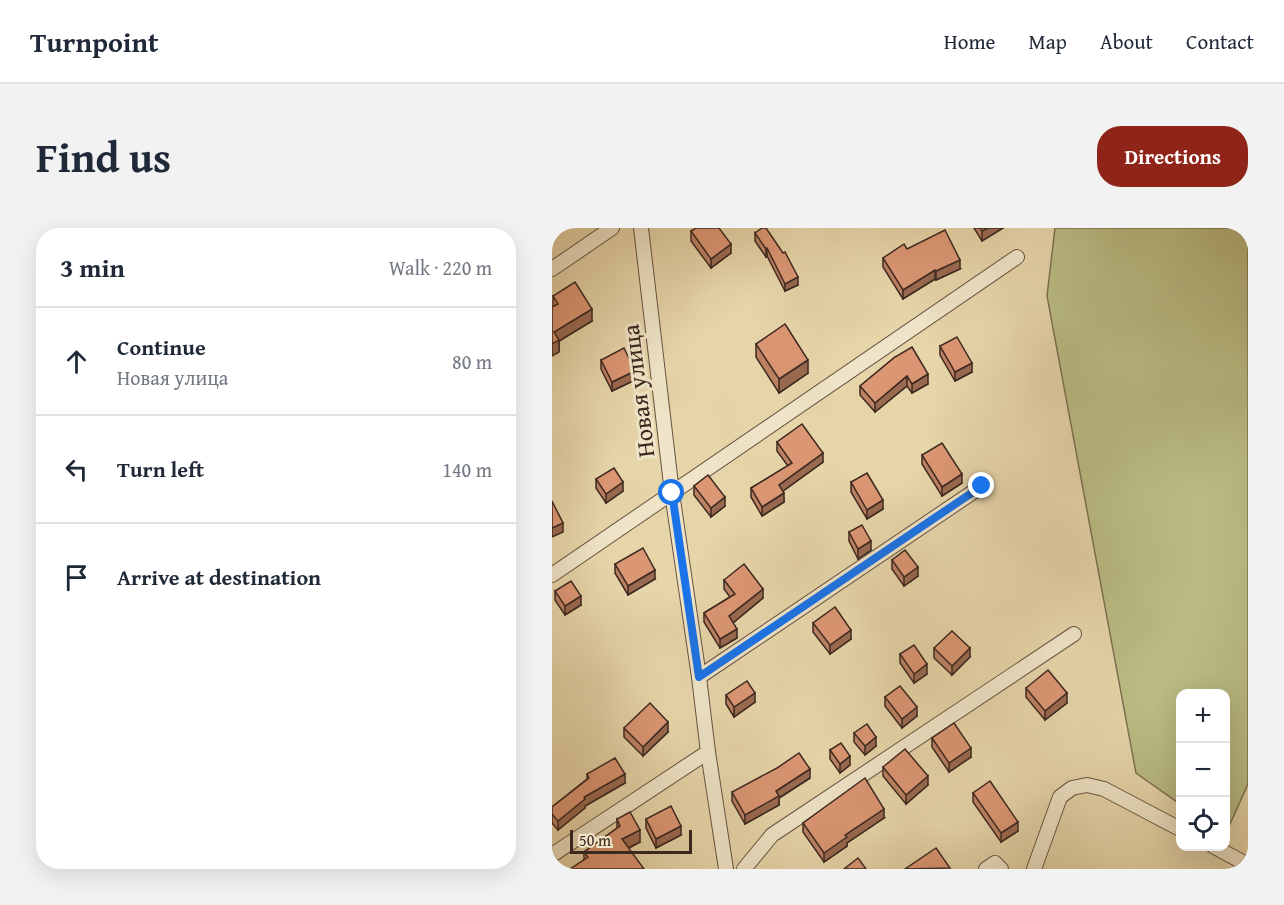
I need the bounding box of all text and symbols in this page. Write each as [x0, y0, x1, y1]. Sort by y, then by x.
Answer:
text: Turnpoint [30, 21, 159, 62]
text: Home [944, 26, 995, 57]
text: Map [1028, 26, 1067, 57]
text: About [1100, 26, 1153, 57]
text: Contact [1186, 26, 1254, 57]
text: Find us [36, 126, 171, 187]
button: Directions [1097, 126, 1248, 187]
text: 3 min [60, 248, 125, 287]
text: Walk · 220 m [389, 253, 492, 282]
street label: Новая улица [612, 322, 664, 459]
text: Continue [117, 331, 206, 363]
icon: ahead [60, 345, 93, 378]
text: 80 m [452, 347, 492, 376]
text: Новая улица [117, 363, 228, 392]
icon: left [60, 453, 93, 486]
text: Turn left [117, 453, 204, 485]
text: 140 m [442, 455, 492, 484]
route end [968, 472, 994, 498]
route start [658, 479, 684, 505]
icon: arrive [60, 561, 93, 594]
text: Arrive at destination [117, 561, 321, 593]
map controls [1176, 689, 1230, 851]
button: + [1176, 689, 1230, 743]
button: − [1176, 743, 1230, 797]
button: locate [1176, 797, 1230, 851]
scale bar [570, 827, 692, 854]
text: 50 m [579, 828, 611, 852]

